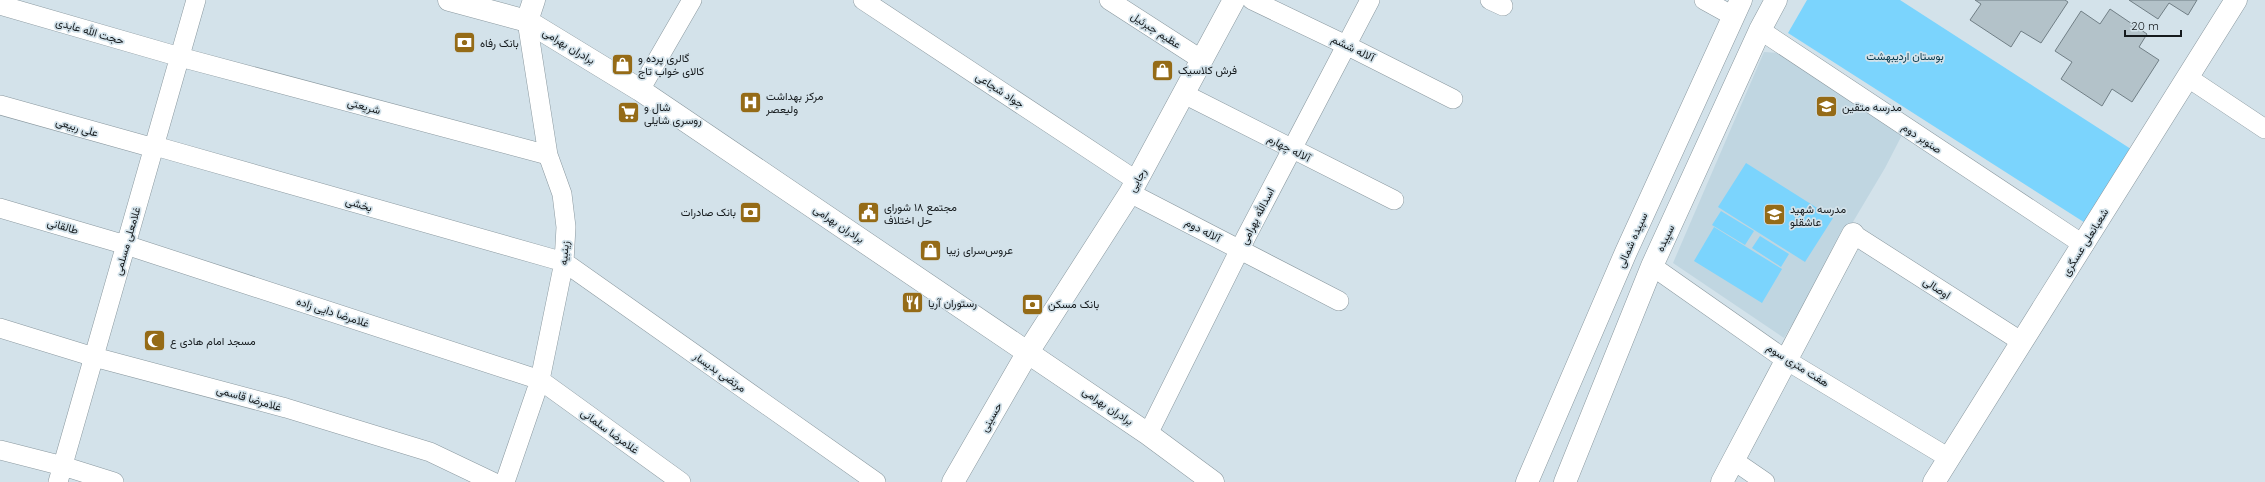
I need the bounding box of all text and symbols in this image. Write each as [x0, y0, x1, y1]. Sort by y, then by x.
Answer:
street label: عظیم جبرئیل [1128, 9, 1184, 52]
scale bar [2125, 12, 2181, 38]
street label: حجت الله عابدی [54, 15, 126, 47]
text: 20 m [2131, 18, 2159, 33]
street label: برادران بهرامی [540, 25, 598, 67]
bank icon: بانک رفاه [451, 30, 477, 56]
street label: آلاله ششم [1329, 32, 1378, 66]
place label: بانک رفاه [480, 36, 519, 50]
park label: بوستان اردیبهشت [1866, 49, 1944, 63]
shop icon: گالری پرده و کالای خواب تاج [610, 51, 636, 77]
place label: گالری پرده و کالای خواب تاج [638, 51, 704, 79]
shop icon: فرش کلاسیک [1149, 57, 1175, 83]
place label: فرش کلاسیک [1178, 63, 1237, 77]
street label: جواد شجاعی [973, 69, 1027, 111]
hospital icon: مرکز بهداشت ولیعصر [738, 89, 764, 115]
place label: مرکز بهداشت ولیعصر [765, 89, 823, 116]
school or university icon: مدرسه متقین [1814, 94, 1840, 120]
street label: شریعتی [346, 95, 382, 117]
supermarket icon: شال و روسری شایلی [615, 100, 641, 126]
place label: شال و روسری شایلی [644, 100, 702, 127]
place label: مدرسه متقین [1842, 100, 1902, 114]
street label: علی ربیعی [54, 114, 100, 140]
street label: صنوبر دوم [1899, 120, 1945, 157]
street label: آلاله چهارم [1265, 131, 1314, 166]
street label: رجایی [1125, 165, 1149, 194]
street label: اسدالله بهرامی [1237, 185, 1277, 247]
street label: بخشی [344, 194, 374, 214]
bank icon: بانک صادرات [738, 199, 764, 225]
public building icon: مجتمع ۱۸ شورای حل اختلاف [856, 200, 882, 226]
place label: مجتمع ۱۸ شورای حل اختلاف [884, 200, 957, 227]
street label: برادران بهرامی [811, 202, 867, 246]
school or university icon: مدرسه شهید عاشقلو [1762, 202, 1788, 228]
place label: مدرسه شهید عاشقلو [1790, 202, 1846, 229]
street label: غلامعلی مسلمی [111, 205, 144, 277]
place label: بانک صادرات [681, 205, 736, 219]
street label: شعبانعلی عسگری [2059, 205, 2112, 279]
street label: سپیده شمالی [1614, 210, 1651, 270]
street label: طالقانی [46, 215, 80, 237]
street label: آلاله دوم [1182, 215, 1224, 247]
street label: سپیده [1653, 222, 1678, 254]
shop icon: عروس‌سرای زیبا [917, 237, 943, 263]
street label: زینبیه [556, 240, 572, 266]
place label: عروس‌سرای زیبا [946, 243, 1013, 257]
street label: اوصالی [1921, 274, 1953, 302]
restaurant icon: رستوران آریا [900, 290, 926, 316]
bank icon: بانک مسکن [1020, 291, 1046, 317]
street label: غلامرضا دایی زاده [295, 294, 371, 330]
place label: رستوران آریا [928, 296, 977, 310]
place label: بانک مسکن [1048, 297, 1099, 311]
mosque icon: مسجد امام هادی ع [142, 328, 168, 354]
place label: مسجد امام هادی ع [170, 334, 256, 349]
street label: هفت متری سوم [1764, 340, 1832, 391]
street label: مرتضی بدیسار [690, 348, 749, 395]
street label: غلامرضا قاسمی [215, 382, 283, 414]
street label: برادران بهرامی [1080, 384, 1136, 428]
street label: حسینی [977, 400, 1005, 434]
street label: غلامرضا سلمانی [578, 405, 642, 457]

